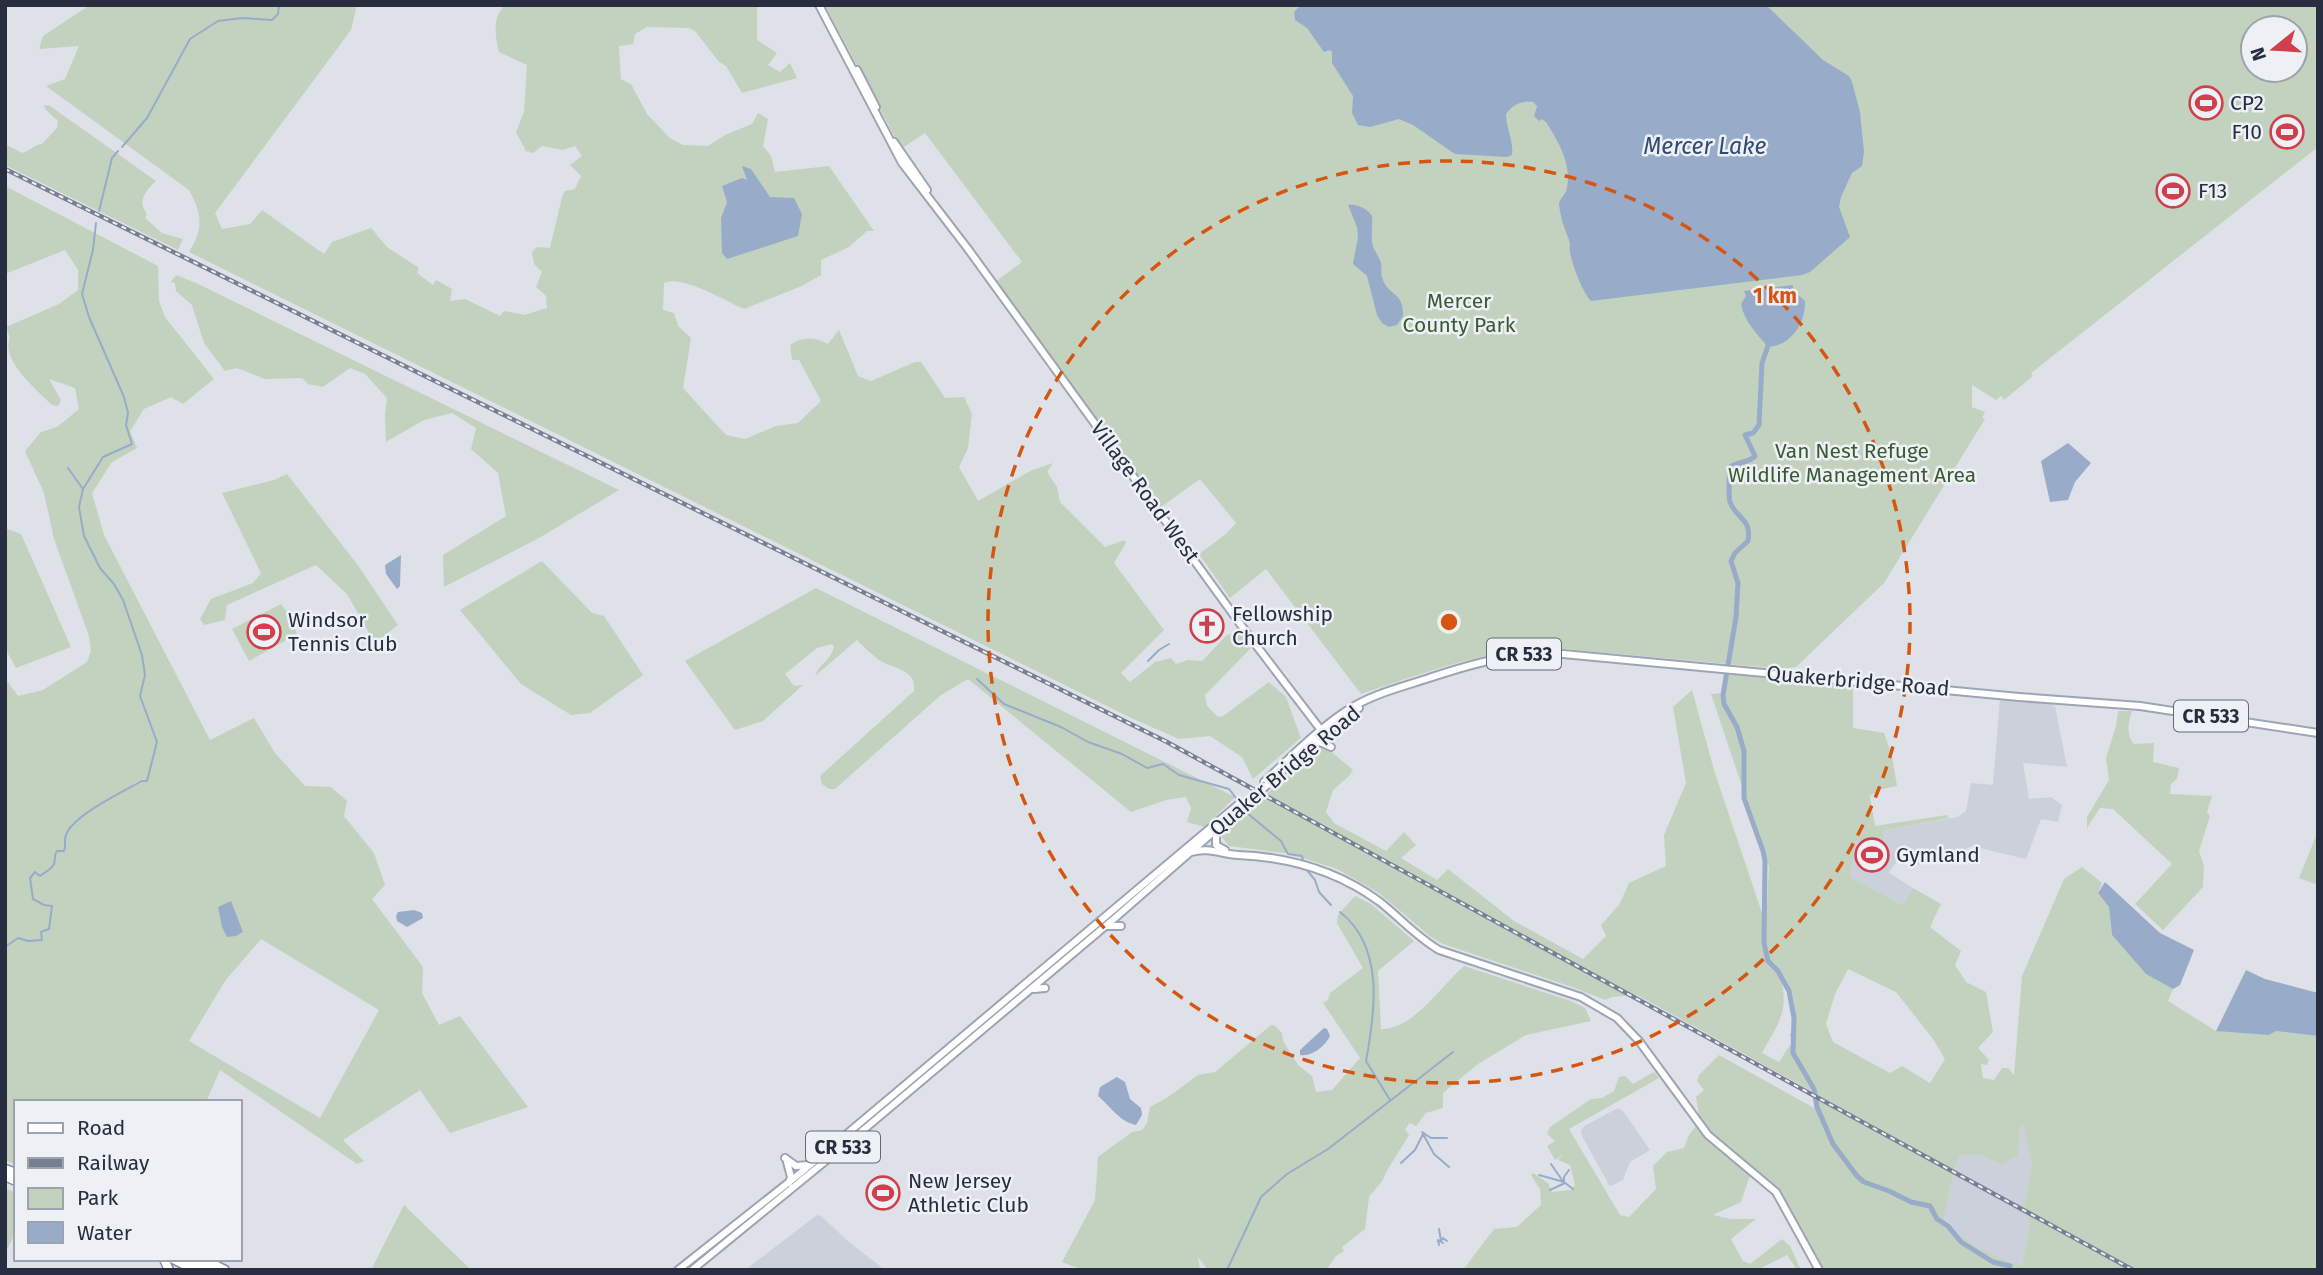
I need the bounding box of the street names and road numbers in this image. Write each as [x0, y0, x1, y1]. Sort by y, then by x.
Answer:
street label: Village Road West [1085, 416, 1205, 568]
road number: CR 533 [1487, 638, 1561, 670]
street label: Quakerbridge Road [1766, 660, 1950, 702]
street label: Quaker Bridge Road [1204, 700, 1366, 842]
road number: CR 533 [2174, 701, 2248, 732]
road number: CR 533 [806, 1132, 880, 1162]

